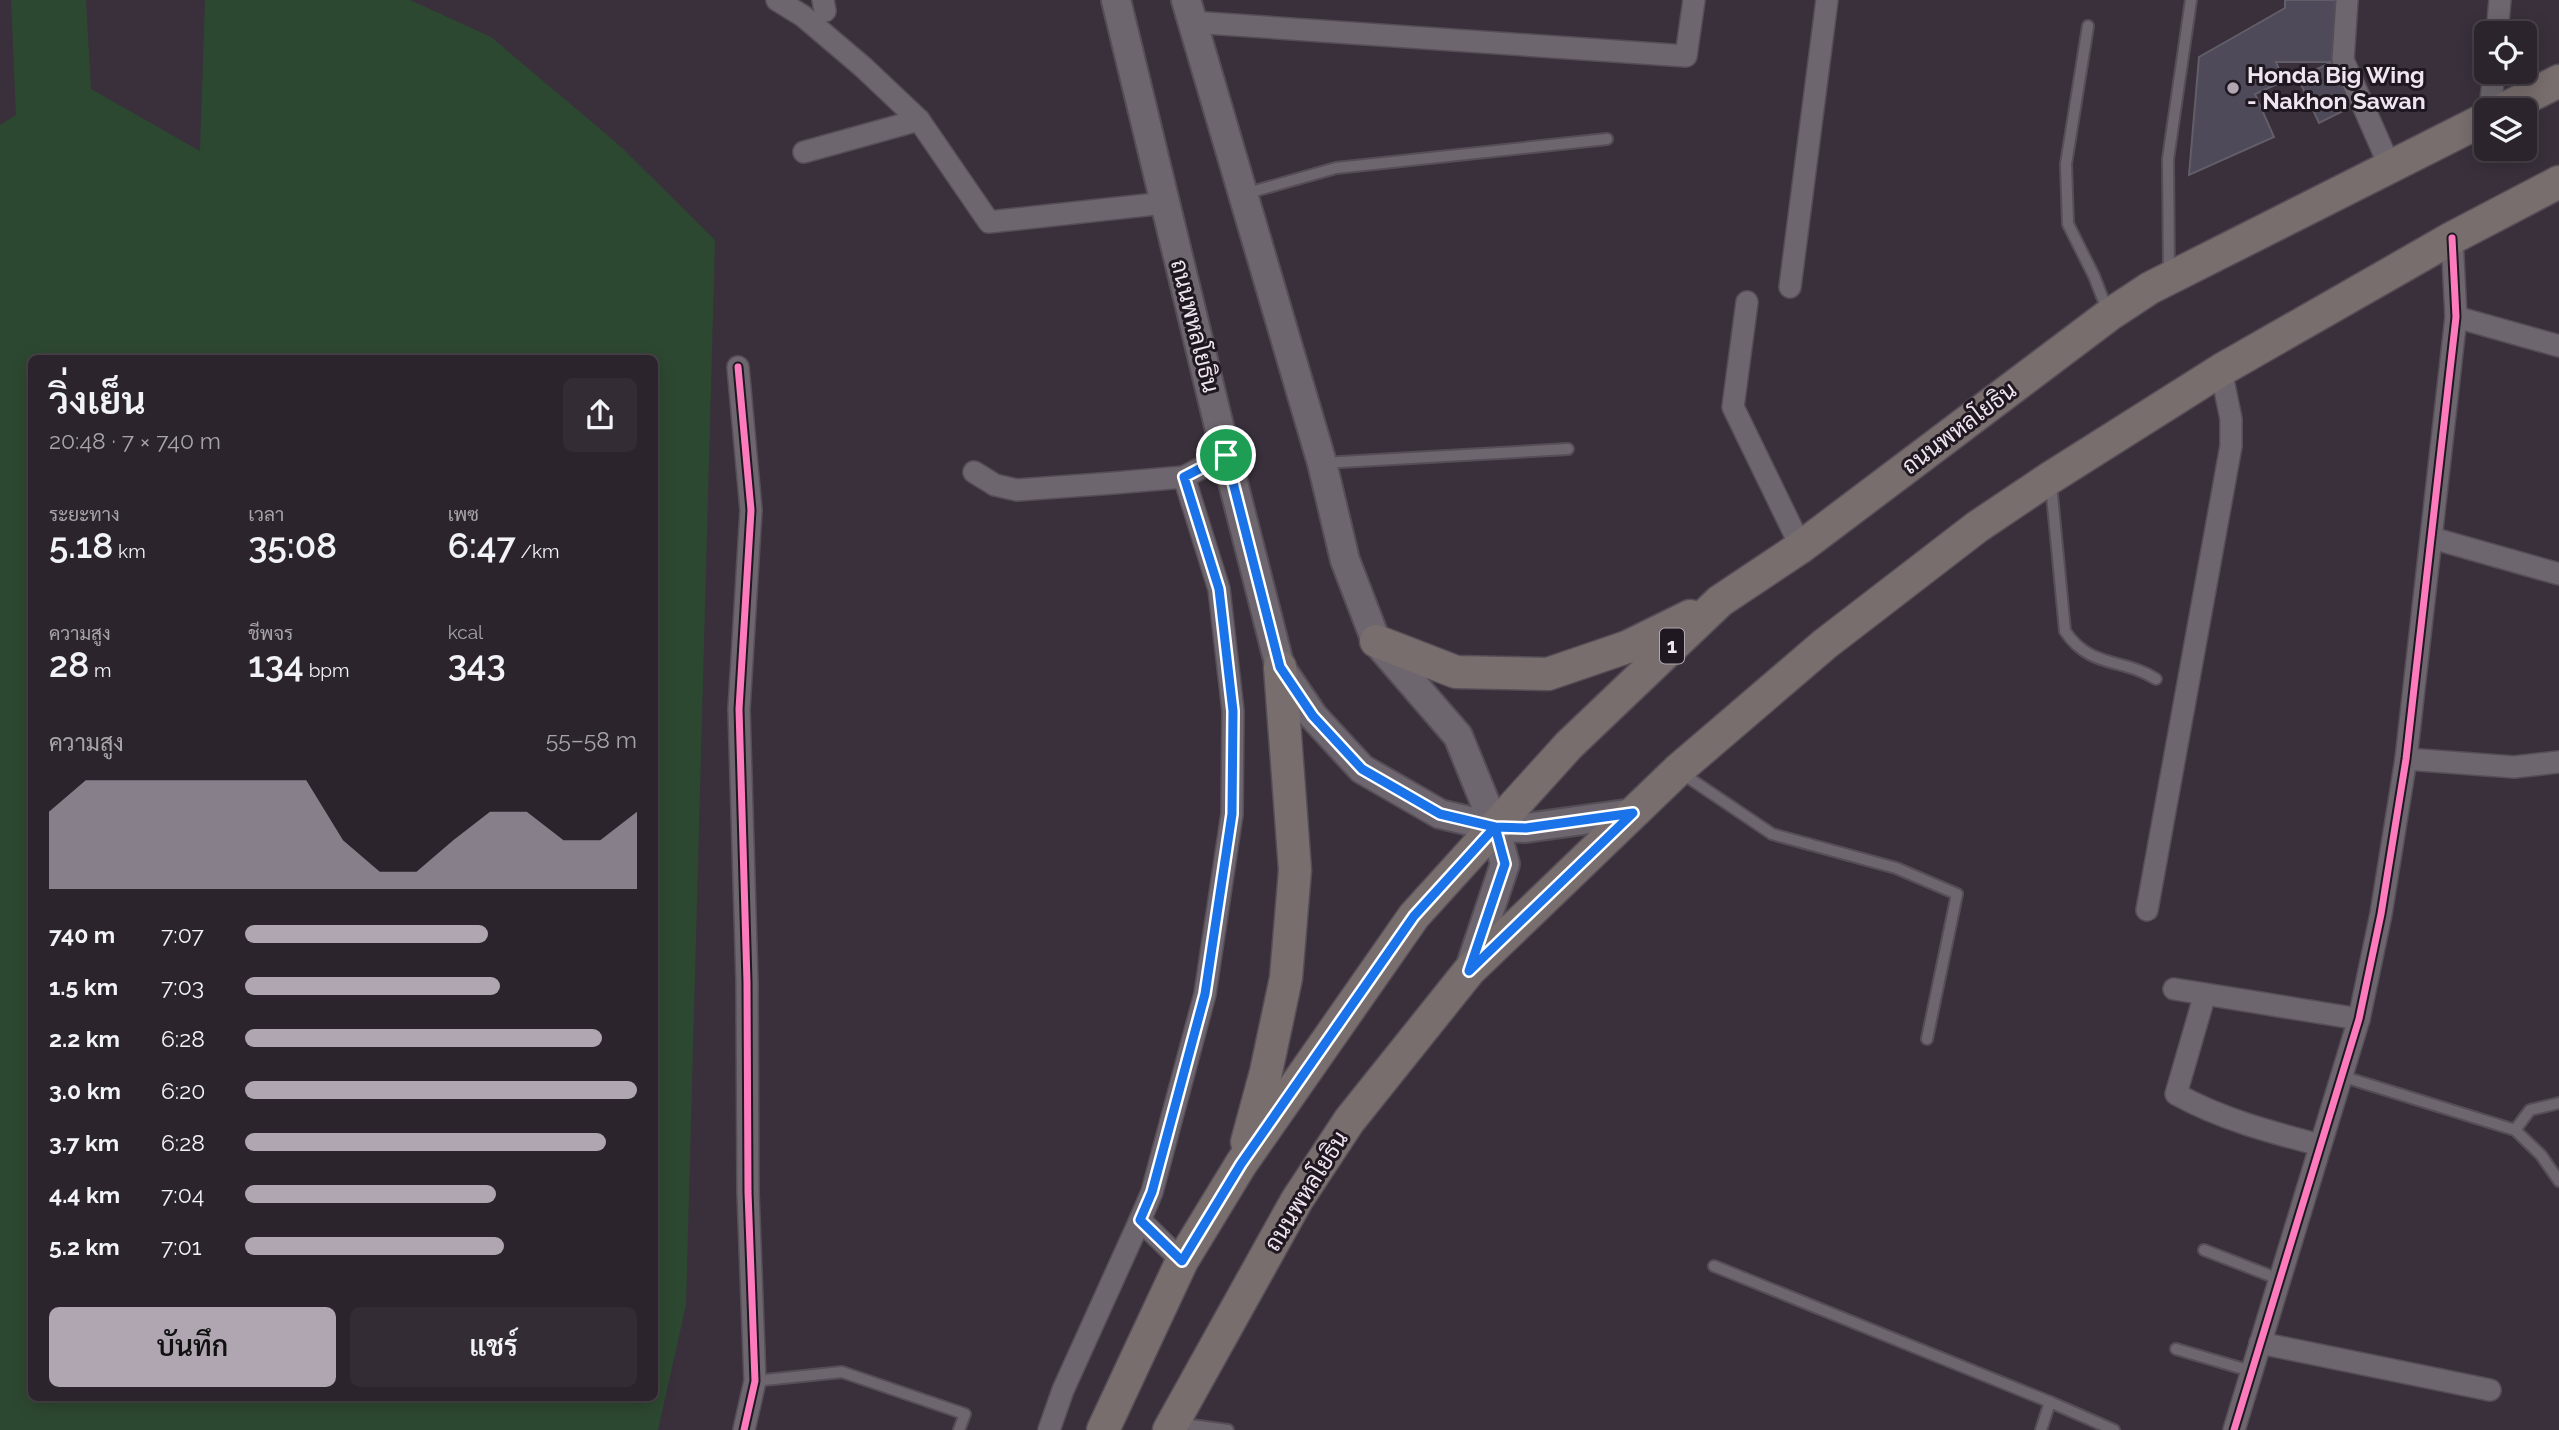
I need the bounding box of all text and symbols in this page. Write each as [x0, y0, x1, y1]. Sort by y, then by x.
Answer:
map controls [2474, 21, 2537, 161]
button: locate [2474, 21, 2537, 84]
place label: Honda Big Wing - Nakhon Sawan [2247, 61, 2426, 114]
marker: Honda Big Wing - Nakhon Sawan [2225, 80, 2241, 96]
button: layers [2474, 98, 2537, 161]
street label: ถนนพหลโยธิน [1166, 256, 1227, 395]
street label: ถนนพหลโยธิน [1895, 374, 2021, 479]
text: วิ่งเย็น [49, 378, 146, 423]
button: share [563, 378, 637, 452]
pin [1196, 425, 1256, 485]
text: 20:48 · 7 × 740 m [49, 427, 221, 454]
icon: arrive [1207, 436, 1245, 474]
text: ระยะทาง [49, 503, 120, 525]
text: เวลา [248, 503, 284, 525]
text: เพซ [448, 503, 479, 525]
text: 5.18 [49, 525, 113, 566]
text: 35:08 [248, 525, 337, 566]
text: 6:47 [448, 525, 516, 566]
text: km [113, 540, 146, 562]
text: /km [516, 540, 560, 562]
text: kcal [448, 621, 483, 643]
text: ความสูง [49, 622, 111, 644]
text: ชีพจร [248, 622, 293, 644]
road number: 1 [1660, 628, 1684, 664]
text: 343 [448, 643, 506, 684]
text: 28 [49, 644, 89, 685]
text: 134 [248, 644, 304, 685]
text: m [89, 659, 112, 681]
text: bpm [304, 659, 350, 681]
text: 55–58 m [546, 726, 637, 753]
text: ความสูง [49, 729, 124, 756]
text: 740 m [49, 921, 115, 948]
text: 7:07 [161, 921, 204, 948]
text: 1.5 km [49, 973, 118, 1000]
text: 7:03 [161, 973, 204, 1000]
text: 2.2 km [49, 1025, 120, 1052]
text: 6:28 [161, 1025, 205, 1052]
text: 3.0 km [49, 1077, 121, 1104]
text: 6:20 [161, 1077, 205, 1104]
street label: ถนนพหลโยธิน [1256, 1125, 1353, 1256]
text: 3.7 km [49, 1129, 119, 1156]
text: 6:28 [161, 1129, 205, 1156]
text: 4.4 km [49, 1181, 120, 1208]
text: 7:04 [161, 1181, 204, 1208]
text: 5.2 km [49, 1233, 120, 1260]
text: 7:01 [161, 1233, 202, 1260]
button: บันทึก [49, 1307, 336, 1387]
button: แชร์ [350, 1307, 637, 1387]

